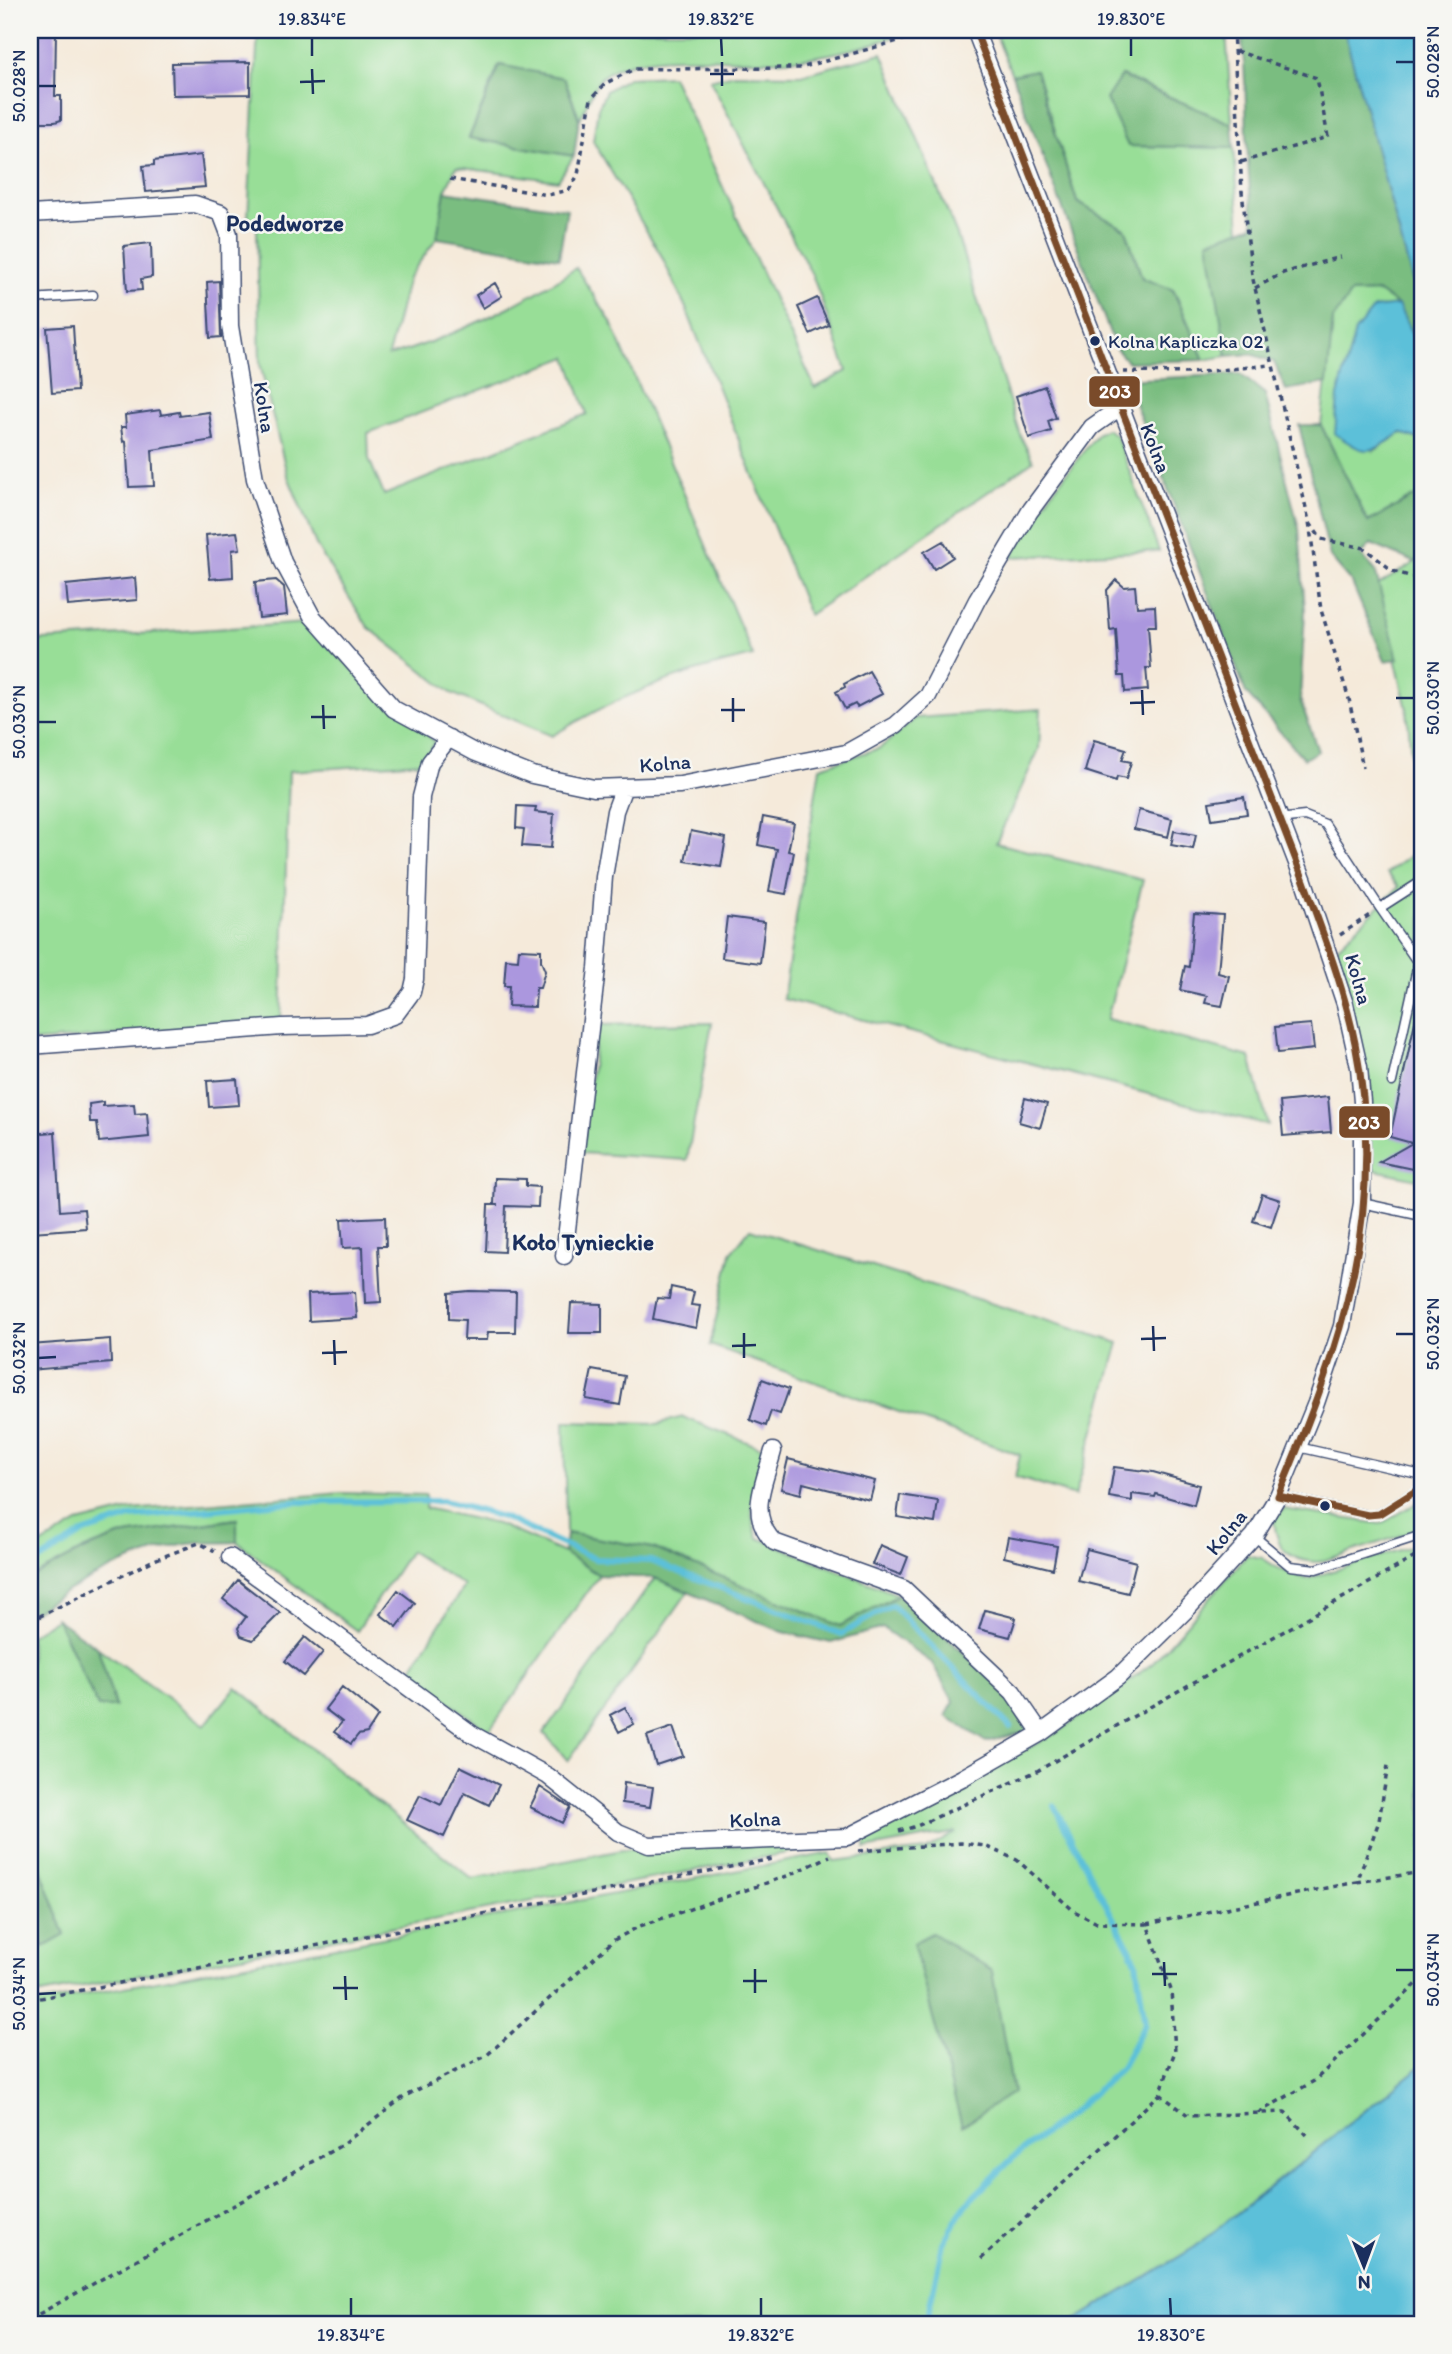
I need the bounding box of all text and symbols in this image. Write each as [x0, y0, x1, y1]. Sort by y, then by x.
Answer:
text: 19.834°E [278, 8, 346, 30]
text: 19.832°E [688, 8, 754, 30]
text: 19.830°E [1097, 8, 1165, 30]
text: 50.028°N [1422, 26, 1444, 98]
text: 50.028°N [8, 50, 30, 122]
district label: Podedworze [226, 209, 344, 237]
place label: Kolna Kapliczka 02 [1108, 330, 1264, 353]
marker: Kolna Kapliczka 02 [1088, 334, 1102, 348]
line badge: 203 [1088, 375, 1141, 408]
street label: Kolna [249, 380, 281, 434]
text: 203 [1099, 380, 1131, 403]
street label: Kolna [1135, 419, 1177, 477]
text: 50.030°N [1422, 661, 1444, 735]
text: 50.030°N [8, 685, 30, 759]
street label: Kolna [638, 748, 692, 778]
street label: Kolna [1340, 951, 1378, 1007]
line badge: 203 [1338, 1105, 1391, 1139]
text: 203 [1348, 1111, 1380, 1134]
district label: Koło Tynieckie [512, 1228, 654, 1256]
text: 50.032°N [1422, 1298, 1444, 1370]
text: 50.032°N [8, 1322, 30, 1394]
unlabelled marker [1318, 1499, 1332, 1513]
street label: Kolna [1200, 1504, 1252, 1560]
street label: Kolna [729, 1805, 781, 1833]
text: 50.034°N [1422, 1933, 1444, 2007]
text: 50.034°N [8, 1957, 30, 2031]
north arrow [1330, 2232, 1400, 2302]
text: N [1358, 2271, 1371, 2294]
text: 19.834°E [317, 2324, 385, 2346]
text: 19.832°E [728, 2324, 794, 2346]
text: 19.830°E [1137, 2324, 1205, 2346]

